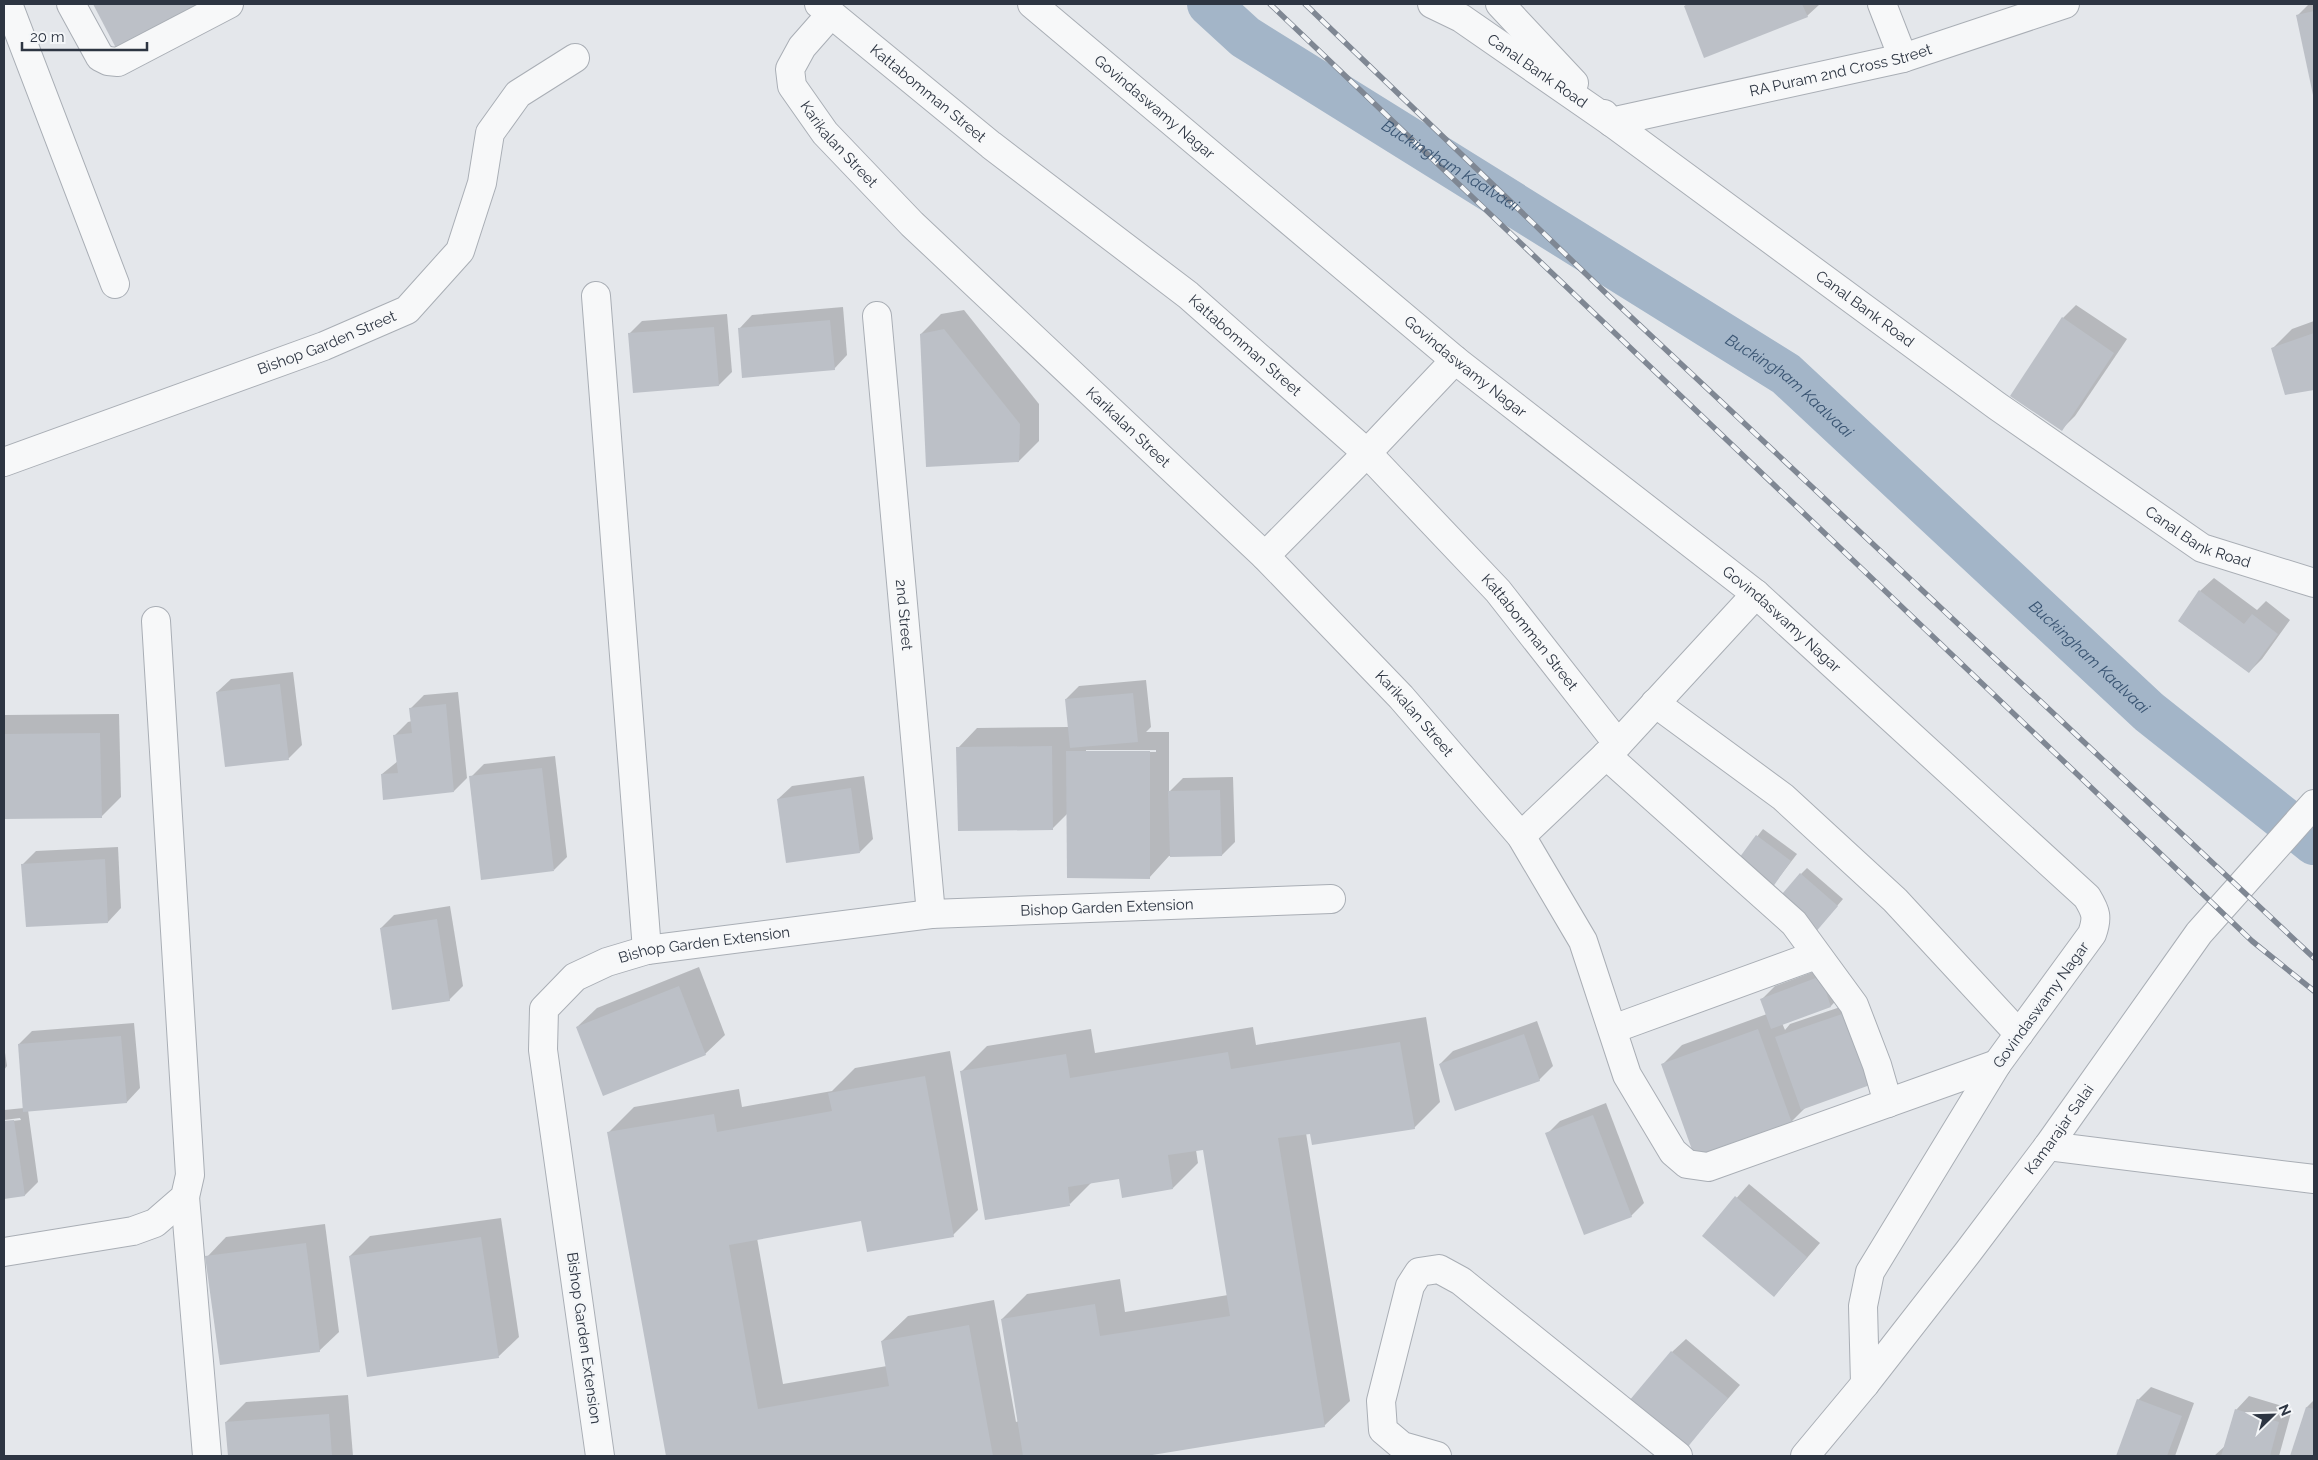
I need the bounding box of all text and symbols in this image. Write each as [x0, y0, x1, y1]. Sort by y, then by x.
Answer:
scale bar [22, 20, 148, 52]
text: 20 m [30, 28, 65, 46]
street label: Canal Bank Road [1484, 30, 1591, 112]
street label: RA Puram 2nd Cross Street [1748, 40, 1934, 100]
street label: Kattabomman Street [867, 41, 990, 146]
street label: Govindaswamy Nagar [1091, 51, 1219, 163]
street label: Karikalan Street [796, 98, 881, 191]
water label: Buckingham Kaalvaai [1379, 115, 1523, 215]
street label: Canal Bank Road [1812, 267, 1918, 351]
street label: Kattabomman Street [1185, 291, 1305, 400]
street label: Bishop Garden Street [255, 307, 399, 378]
street label: Govindaswamy Nagar [1400, 312, 1531, 422]
water label: Buckingham Kaalvaai [1722, 329, 1858, 442]
street label: Karikalan Street [1082, 383, 1174, 471]
street label: Canal Bank Road [2142, 502, 2253, 572]
street label: Govindaswamy Nagar [1719, 562, 1845, 677]
street label: Kattabomman Street [1478, 570, 1582, 694]
street label: 2nd Street [892, 578, 916, 651]
water label: Buckingham Kaalvaai [2025, 596, 2154, 718]
street label: Karikalan Street [1371, 667, 1457, 760]
street label: Bishop Garden Extension [1020, 895, 1194, 920]
street label: Bishop Garden Extension [616, 923, 791, 967]
street label: Govindaswamy Nagar [1989, 938, 2093, 1072]
street label: Kamarajar Salai [2021, 1081, 2098, 1178]
street label: Bishop Garden Extension [563, 1251, 605, 1425]
north arrow [2248, 1390, 2298, 1440]
text: N [2276, 1402, 2294, 1418]

